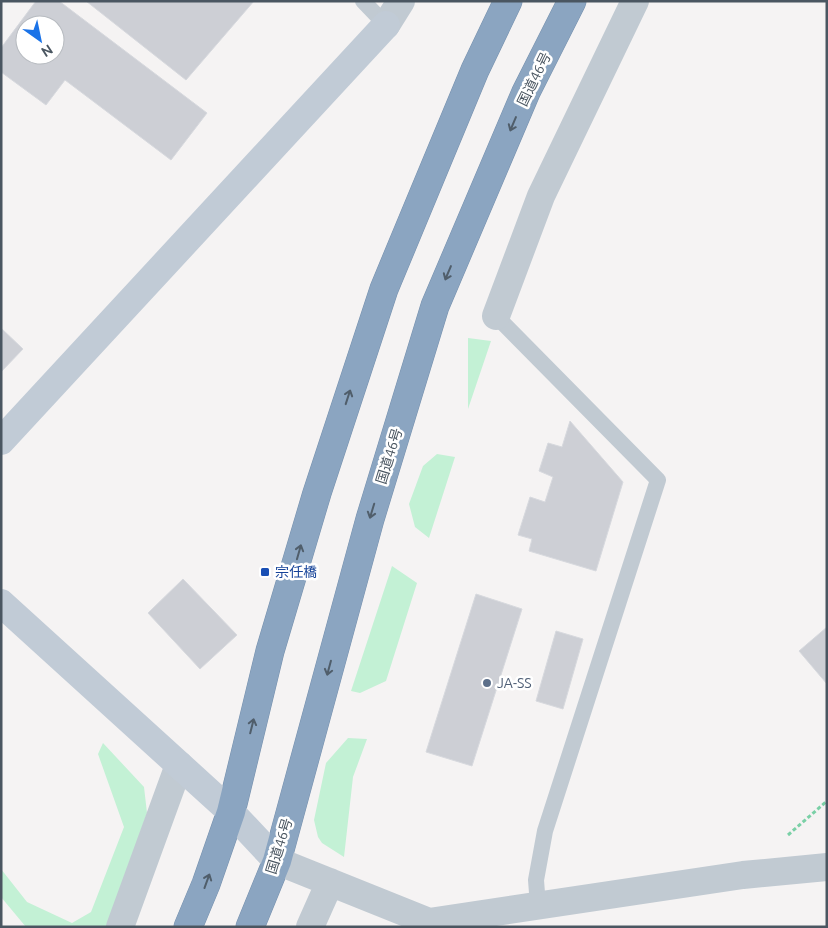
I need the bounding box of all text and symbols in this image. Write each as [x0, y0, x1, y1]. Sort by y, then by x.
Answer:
north arrow [15, 15, 65, 65]
text: N [38, 41, 56, 60]
street label: 国道46号 [514, 50, 554, 108]
one-way arrow [507, 116, 517, 131]
one-way arrow [443, 265, 453, 280]
one-way arrow [344, 390, 353, 405]
street label: 国道46号 [373, 426, 405, 486]
one-way arrow [367, 503, 377, 519]
one-way arrow [295, 544, 305, 560]
place label: 宗任橋 [275, 564, 317, 580]
marker: 宗任橋 [259, 566, 271, 578]
one-way arrow [324, 659, 333, 675]
place label: JA-SS [497, 675, 532, 691]
marker: JA-SS [481, 677, 493, 689]
one-way arrow [248, 718, 257, 734]
street label: 国道46号 [263, 816, 295, 876]
one-way arrow [203, 874, 212, 890]

